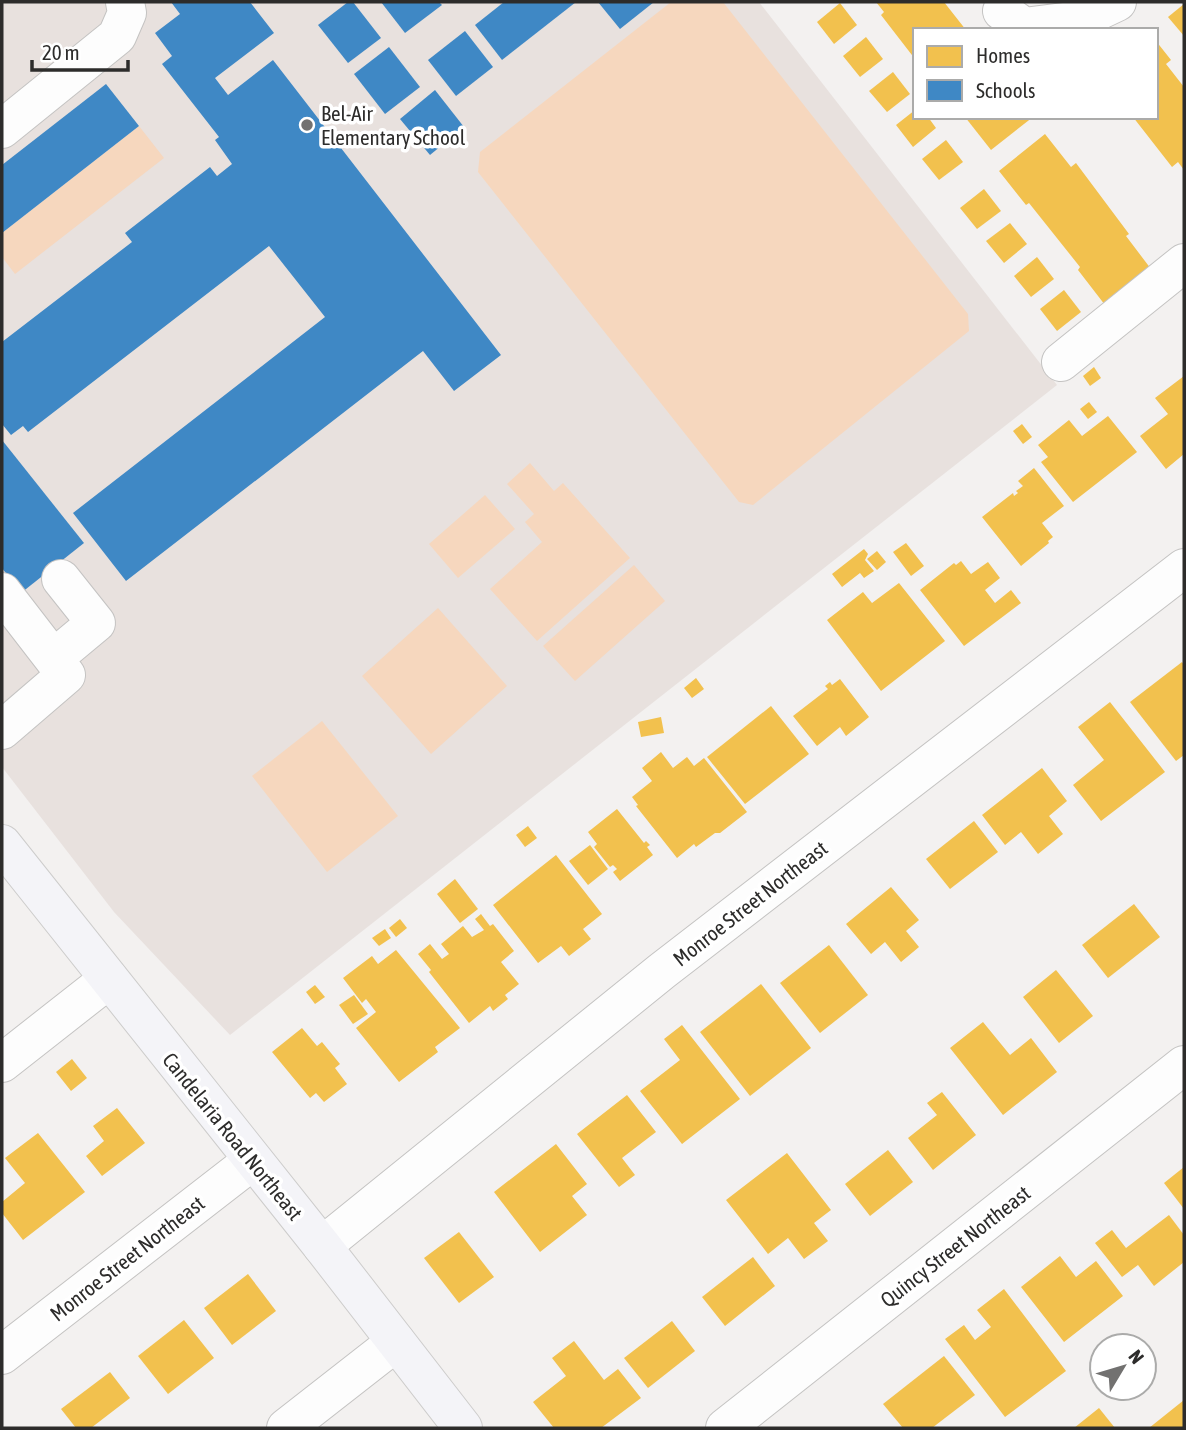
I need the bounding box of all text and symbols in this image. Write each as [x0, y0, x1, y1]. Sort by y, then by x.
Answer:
scale bar [32, 28, 128, 72]
legend [913, 28, 1158, 119]
text: 20 m [42, 40, 80, 64]
text: Homes [976, 43, 1030, 67]
text: Schools [976, 78, 1036, 102]
place label: Bel-Air Elementary School [321, 101, 466, 149]
marker: Bel-Air Elementary School [299, 117, 315, 133]
street label: Monroe Street Northeast [668, 835, 832, 971]
street label: Candelaria Road Northeast [158, 1048, 308, 1224]
street label: Quincy Street Northeast [876, 1180, 1034, 1312]
street label: Monroe Street Northeast [45, 1190, 209, 1326]
north arrow [1088, 1332, 1158, 1402]
text: N [1124, 1345, 1149, 1368]

